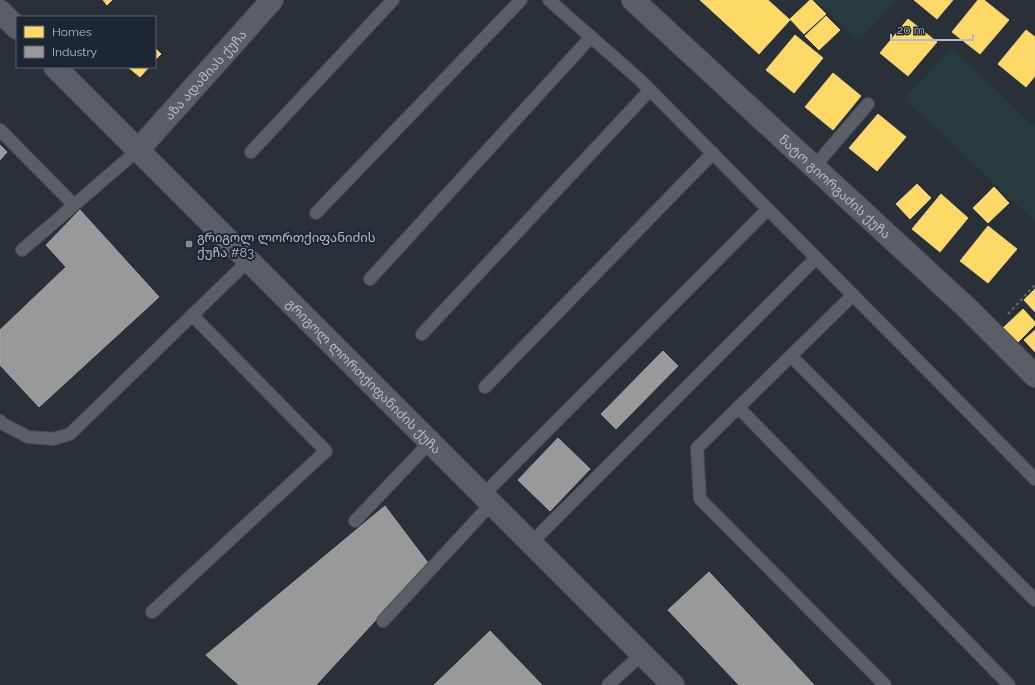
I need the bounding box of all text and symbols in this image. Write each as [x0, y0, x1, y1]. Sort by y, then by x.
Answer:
legend [16, 16, 156, 68]
scale bar [891, 16, 973, 42]
text: 20 m [897, 23, 925, 37]
text: Homes [52, 25, 92, 39]
street label: აზა ადამიას ქუჩა [161, 27, 249, 123]
text: Industry [52, 45, 98, 59]
street label: ნატო გიორგაძის ქუჩა [776, 131, 894, 241]
place label: გრიგოლ ლორთქიფანიძის ქუჩა #83 [197, 230, 376, 260]
marker: გრიგოლ ლორთქიფანიძის ქუჩა #83 [184, 239, 194, 249]
street label: გრიგოლ ლორთქიფანიძის ქუჩა [284, 296, 444, 456]

